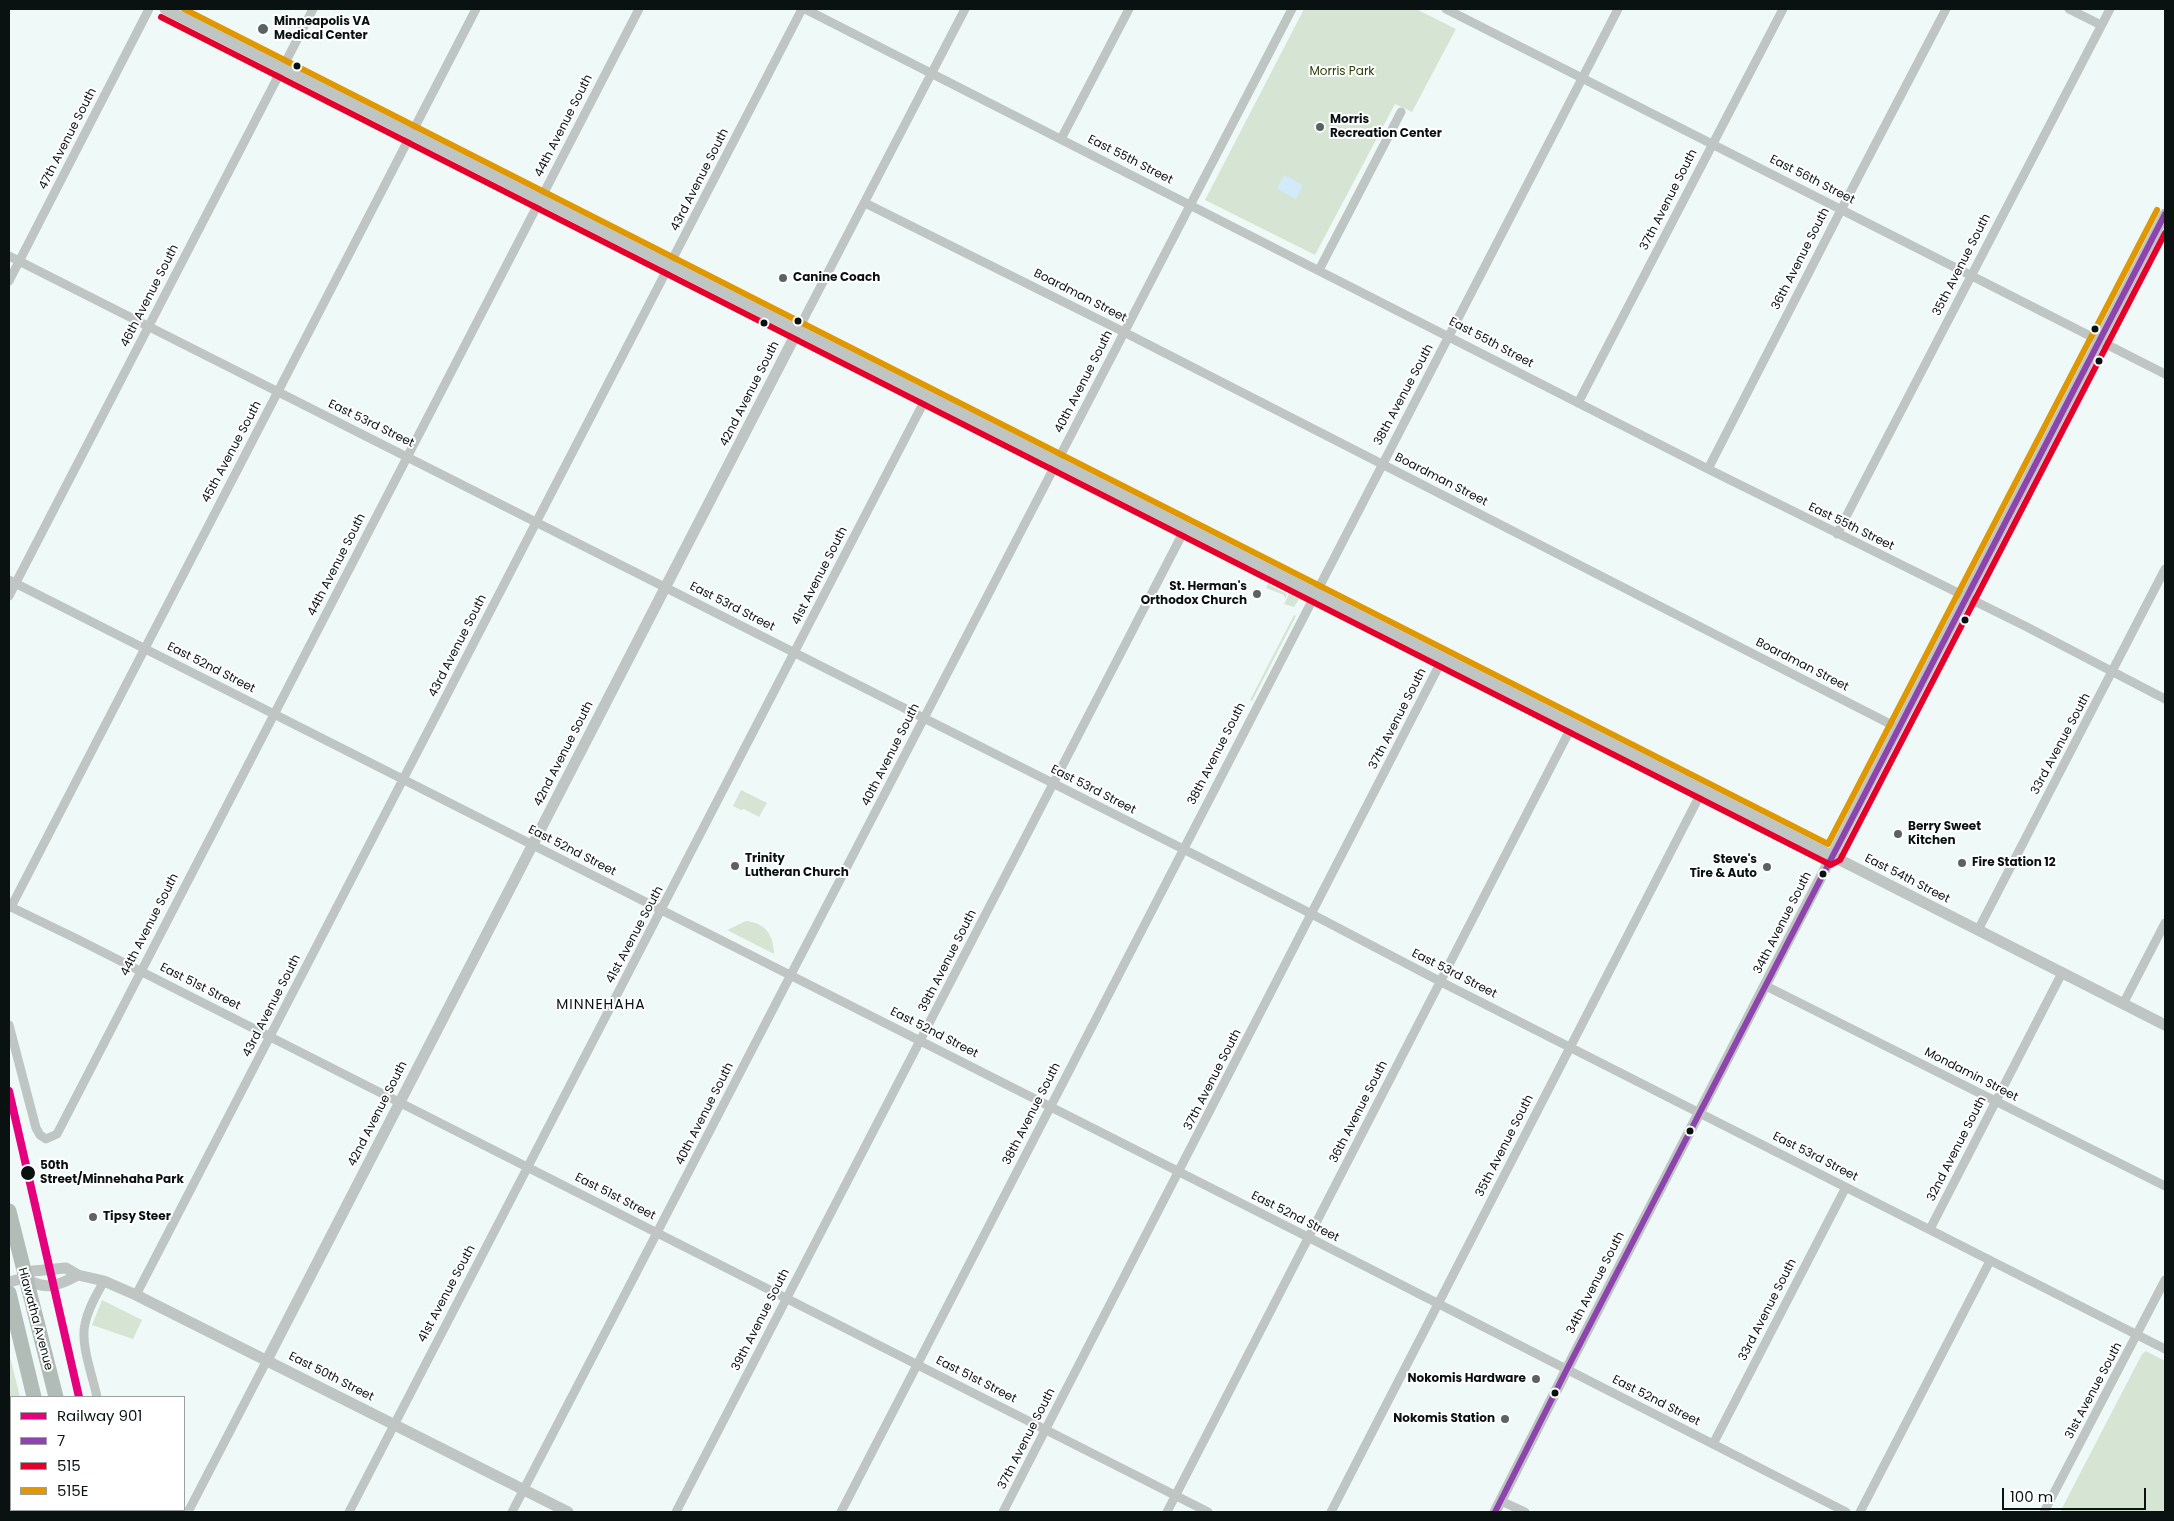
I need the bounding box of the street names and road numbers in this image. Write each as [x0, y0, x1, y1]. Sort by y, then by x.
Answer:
street label: 44th Avenue South [532, 72, 596, 180]
street label: 47th Avenue South [36, 86, 100, 192]
street label: 43rd Avenue South [668, 126, 732, 234]
street label: East 55th Street [1085, 132, 1175, 188]
street label: 37th Avenue South [1637, 147, 1701, 253]
street label: East 56th Street [1767, 152, 1857, 208]
street label: 36th Avenue South [1769, 206, 1833, 312]
street label: 35th Avenue South [1930, 212, 1994, 318]
street label: 46th Avenue South [118, 242, 182, 350]
street label: Boardman Street [1031, 266, 1129, 326]
street label: East 55th Street [1446, 315, 1536, 371]
street label: 40th Avenue South [1052, 328, 1116, 436]
street label: 42nd Avenue South [717, 339, 783, 449]
street label: 38th Avenue South [1371, 342, 1437, 448]
street label: East 53rd Street [326, 397, 416, 451]
street label: 45th Avenue South [199, 399, 265, 505]
street label: Boardman Street [1392, 450, 1490, 510]
street label: East 55th Street [1806, 500, 1896, 554]
street label: 44th Avenue South [305, 511, 369, 619]
street label: 41st Avenue South [789, 525, 851, 627]
street label: East 53rd Street [687, 579, 777, 635]
street label: 43rd Avenue South [426, 592, 490, 700]
street label: Boardman Street [1753, 635, 1851, 695]
street label: East 52nd Street [165, 640, 257, 696]
street label: 37th Avenue South [1366, 666, 1430, 772]
street label: 33rd Avenue South [2028, 691, 2094, 797]
street label: 42nd Avenue South [531, 699, 597, 809]
street label: 40th Avenue South [859, 701, 923, 809]
street label: 38th Avenue South [1185, 701, 1249, 807]
street label: East 53rd Street [1048, 762, 1138, 818]
street label: East 52nd Street [526, 823, 618, 879]
street label: East 54th Street [1862, 851, 1952, 907]
street label: 34th Avenue South [1751, 870, 1815, 976]
street label: 44th Avenue South [118, 871, 182, 979]
street label: 41st Avenue South [603, 884, 667, 986]
street label: 39th Avenue South [916, 908, 980, 1014]
street label: East 53rd Street [1409, 946, 1499, 1002]
street label: 43rd Avenue South [240, 952, 304, 1060]
street label: East 51st Street [157, 961, 243, 1013]
street label: East 52nd Street [888, 1005, 980, 1061]
street label: 37th Avenue South [1181, 1027, 1245, 1133]
street label: Mondamin Street [1922, 1045, 2020, 1105]
street label: 42nd Avenue South [345, 1059, 411, 1169]
street label: 36th Avenue South [1327, 1059, 1391, 1165]
street label: 40th Avenue South [673, 1060, 737, 1168]
street label: 38th Avenue South [1000, 1061, 1064, 1167]
street label: 35th Avenue South [1473, 1093, 1537, 1199]
street label: 32nd Avenue South [1924, 1094, 1990, 1204]
street label: East 53rd Street [1770, 1129, 1860, 1185]
street label: East 51st Street [572, 1171, 658, 1223]
street label: East 52nd Street [1249, 1189, 1341, 1245]
street label: 34th Avenue South [1564, 1230, 1628, 1336]
street label: 41st Avenue South [415, 1243, 479, 1345]
street label: 33rd Avenue South [1736, 1257, 1800, 1363]
street label: Hiawatha Avenue [14, 1266, 56, 1372]
street label: 39th Avenue South [729, 1267, 793, 1373]
street label: 31st Avenue South [2062, 1340, 2126, 1442]
street label: East 50th Street [286, 1349, 376, 1405]
street label: East 51st Street [933, 1354, 1019, 1406]
street label: East 52nd Street [1610, 1373, 1702, 1429]
street label: 37th Avenue South [995, 1386, 1059, 1492]

